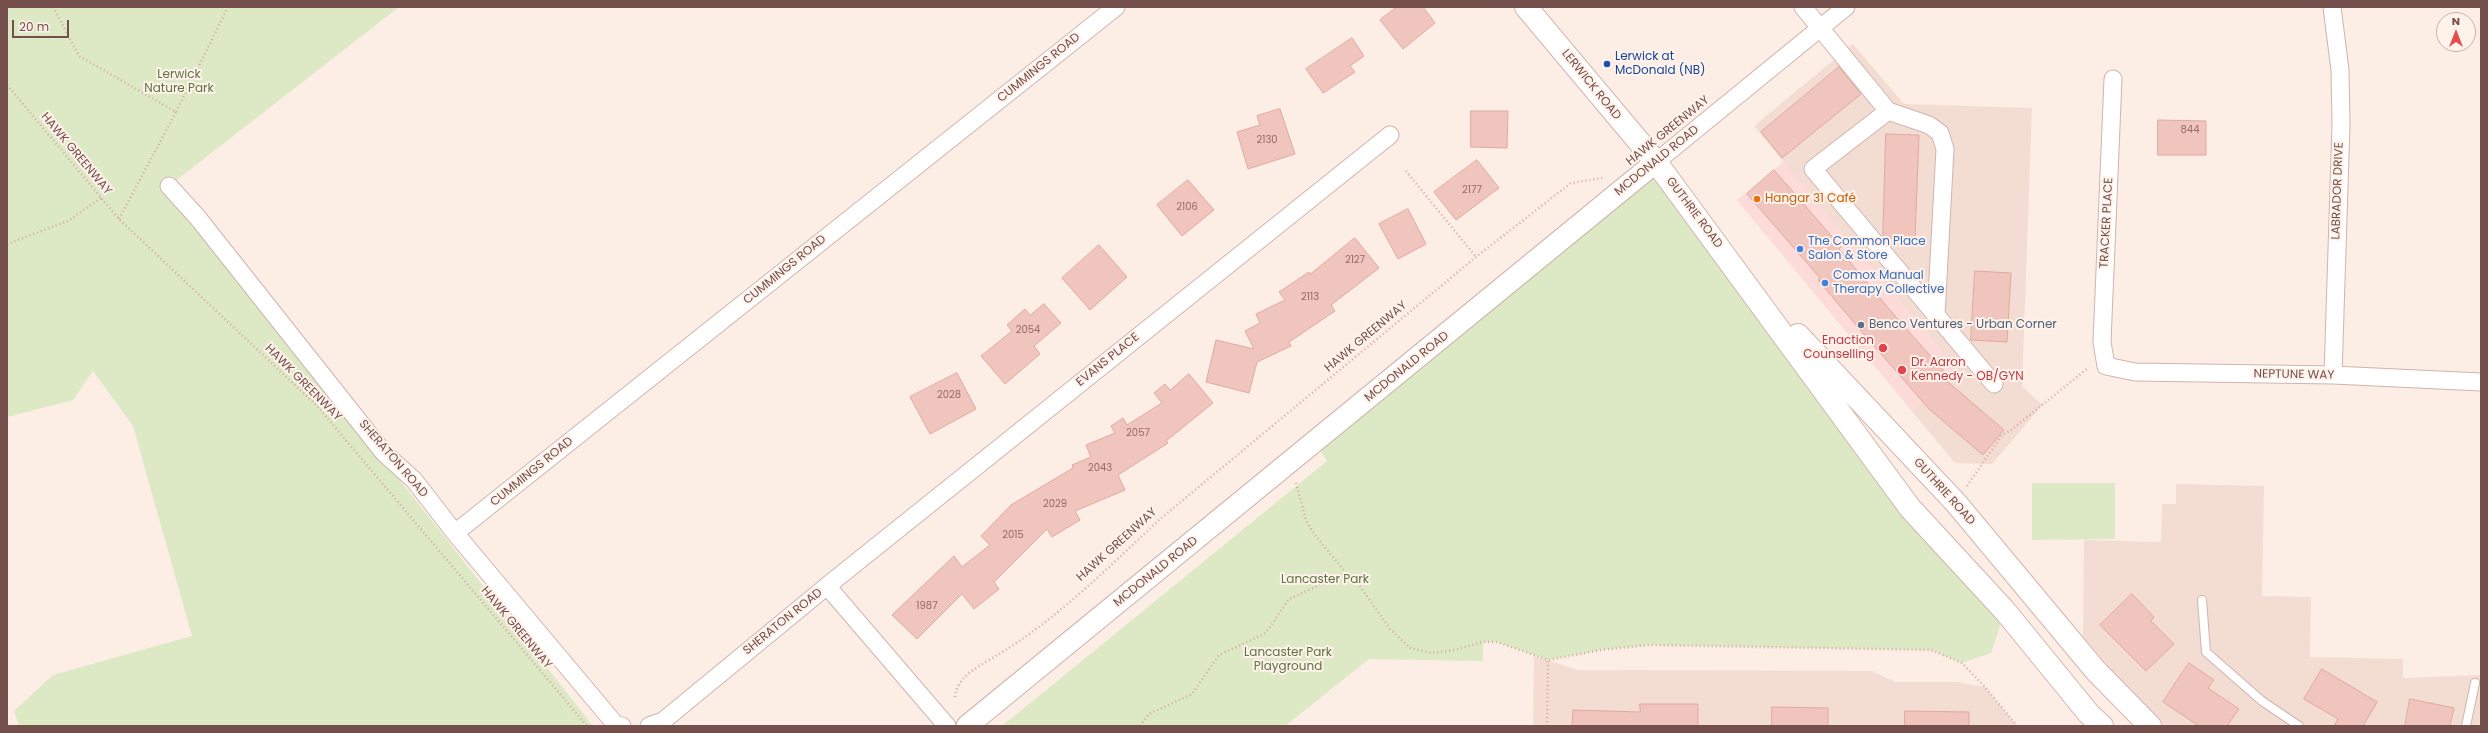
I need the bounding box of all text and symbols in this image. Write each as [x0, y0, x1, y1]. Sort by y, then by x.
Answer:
scale bar [14, 12, 71, 38]
north arrow [2436, 12, 2476, 52]
text: N [2452, 13, 2460, 29]
text: 20 m [19, 18, 49, 35]
street label: CUMMINGS ROAD [995, 30, 1083, 106]
street label: LERWICK ROAD [1558, 47, 1624, 123]
place label: Lerwick at McDonald (NB) [1615, 50, 1706, 78]
marker: Lerwick at McDonald (NB) [1602, 59, 1612, 69]
park label: Lerwick Nature Park [144, 68, 214, 96]
street label: HAWK GREENWAY [1624, 93, 1712, 169]
street label: HAWK GREENWAY [37, 110, 115, 198]
street label: MCDONALD ROAD [1612, 123, 1702, 199]
house number: 844 [2181, 124, 2199, 136]
house number: 2130 [1256, 134, 1278, 146]
street label: LABRADOR DRIVE [2329, 142, 2347, 240]
street label: GUTHRIE ROAD [1663, 175, 1725, 251]
street label: TRACKER PLACE [2097, 177, 2117, 269]
house number: 2177 [1462, 184, 1482, 196]
place label: Hangar 31 Café [1765, 192, 1856, 206]
marker: Hangar 31 Café [1752, 194, 1762, 204]
house number: 2106 [1176, 201, 1198, 213]
street label: CUMMINGS ROAD [741, 232, 829, 308]
place label: The Common Place Salon & Store [1808, 235, 1926, 263]
marker: The Common Place Salon & Store [1795, 244, 1805, 254]
house number: 2127 [1345, 254, 1365, 266]
place label: Comox Manual Therapy Collective [1833, 269, 1944, 297]
marker: Comox Manual Therapy Collective [1820, 278, 1830, 288]
house number: 2113 [1301, 291, 1319, 303]
street label: HAWK GREENWAY [1322, 298, 1410, 376]
place label: Benco Ventures - Urban Corner [1869, 318, 2057, 332]
marker: Benco Ventures - Urban Corner [1856, 320, 1866, 330]
house number: 2054 [1016, 324, 1040, 336]
street label: MCDONALD ROAD [1362, 329, 1452, 405]
street label: EVANS PLACE [1074, 330, 1142, 390]
place label: Enaction Counselling [1803, 334, 1874, 362]
street label: HAWK GREENWAY [262, 342, 344, 424]
marker: Enaction Counselling [1877, 342, 1889, 354]
place label: Dr. Aaron Kennedy - OB/GYN [1911, 356, 2024, 384]
marker: Dr. Aaron Kennedy - OB/GYN [1896, 364, 1908, 376]
street label: NEPTUNE WAY [2254, 367, 2334, 383]
house number: 2028 [937, 389, 961, 401]
street label: SHERATON ROAD [356, 417, 430, 501]
house number: 2057 [1126, 427, 1150, 439]
street label: CUMMINGS ROAD [488, 434, 576, 510]
street label: GUTHRIE ROAD [1910, 456, 1978, 528]
house number: 2043 [1088, 462, 1112, 474]
house number: 2029 [1043, 498, 1067, 510]
street label: HAWK GREENWAY [1074, 505, 1160, 585]
house number: 2015 [1002, 529, 1024, 541]
street label: MCDONALD ROAD [1111, 534, 1201, 610]
park label: Lancaster Park [1281, 573, 1369, 587]
street label: HAWK GREENWAY [477, 584, 555, 672]
street label: SHERATON ROAD [740, 586, 826, 658]
house number: 1987 [916, 600, 938, 612]
park label: Lancaster Park Playground [1244, 646, 1332, 674]

